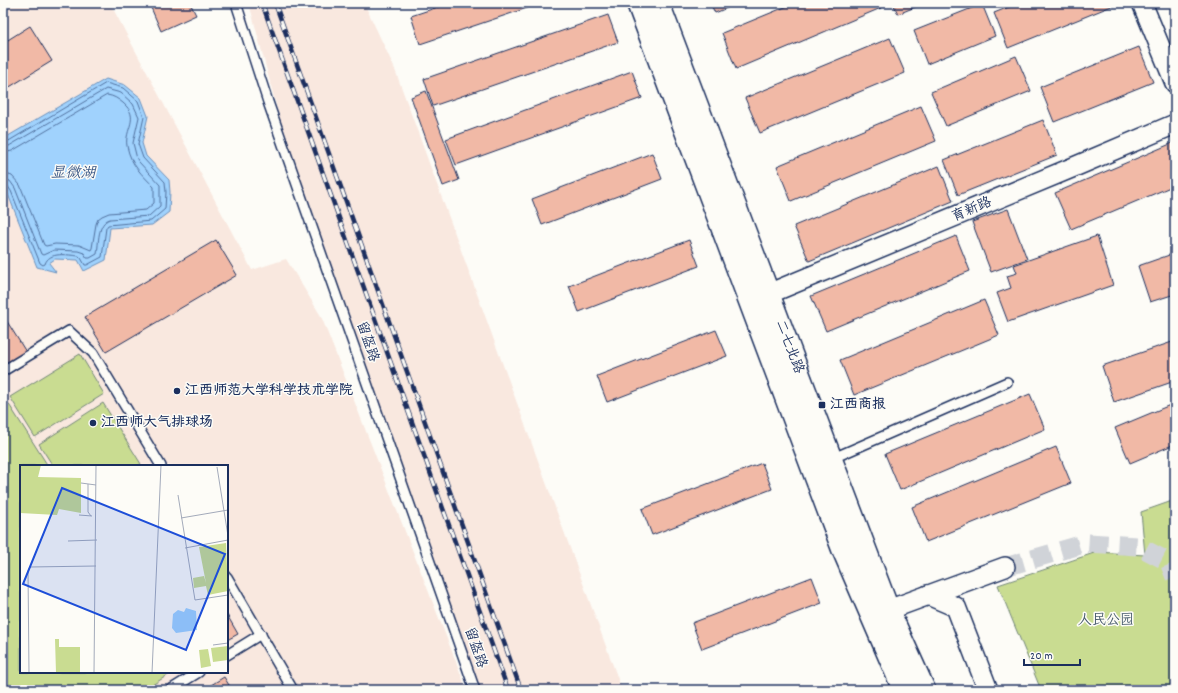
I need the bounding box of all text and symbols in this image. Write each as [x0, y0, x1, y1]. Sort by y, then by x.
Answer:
water label: 显微湖 [50, 163, 97, 185]
street label: 育新路 [949, 193, 995, 227]
street label: 二七北路 [770, 317, 808, 377]
street label: 留盔路 [351, 319, 383, 365]
place label: 江西师范大学科学技术学院 [185, 381, 353, 401]
marker: 江西师范大学科学技术学院 [172, 386, 182, 396]
place label: 江西商报 [830, 395, 886, 415]
marker: 江西商报 [817, 400, 827, 410]
place label: 江西师大气排球场 [101, 413, 213, 433]
marker: 江西师大气排球场 [88, 418, 98, 428]
inset map [20, 465, 228, 673]
park label: 人民公园 [1078, 611, 1134, 631]
street label: 留盔路 [459, 625, 491, 671]
scale bar [1024, 641, 1080, 667]
text: 20 m [1030, 648, 1053, 665]

